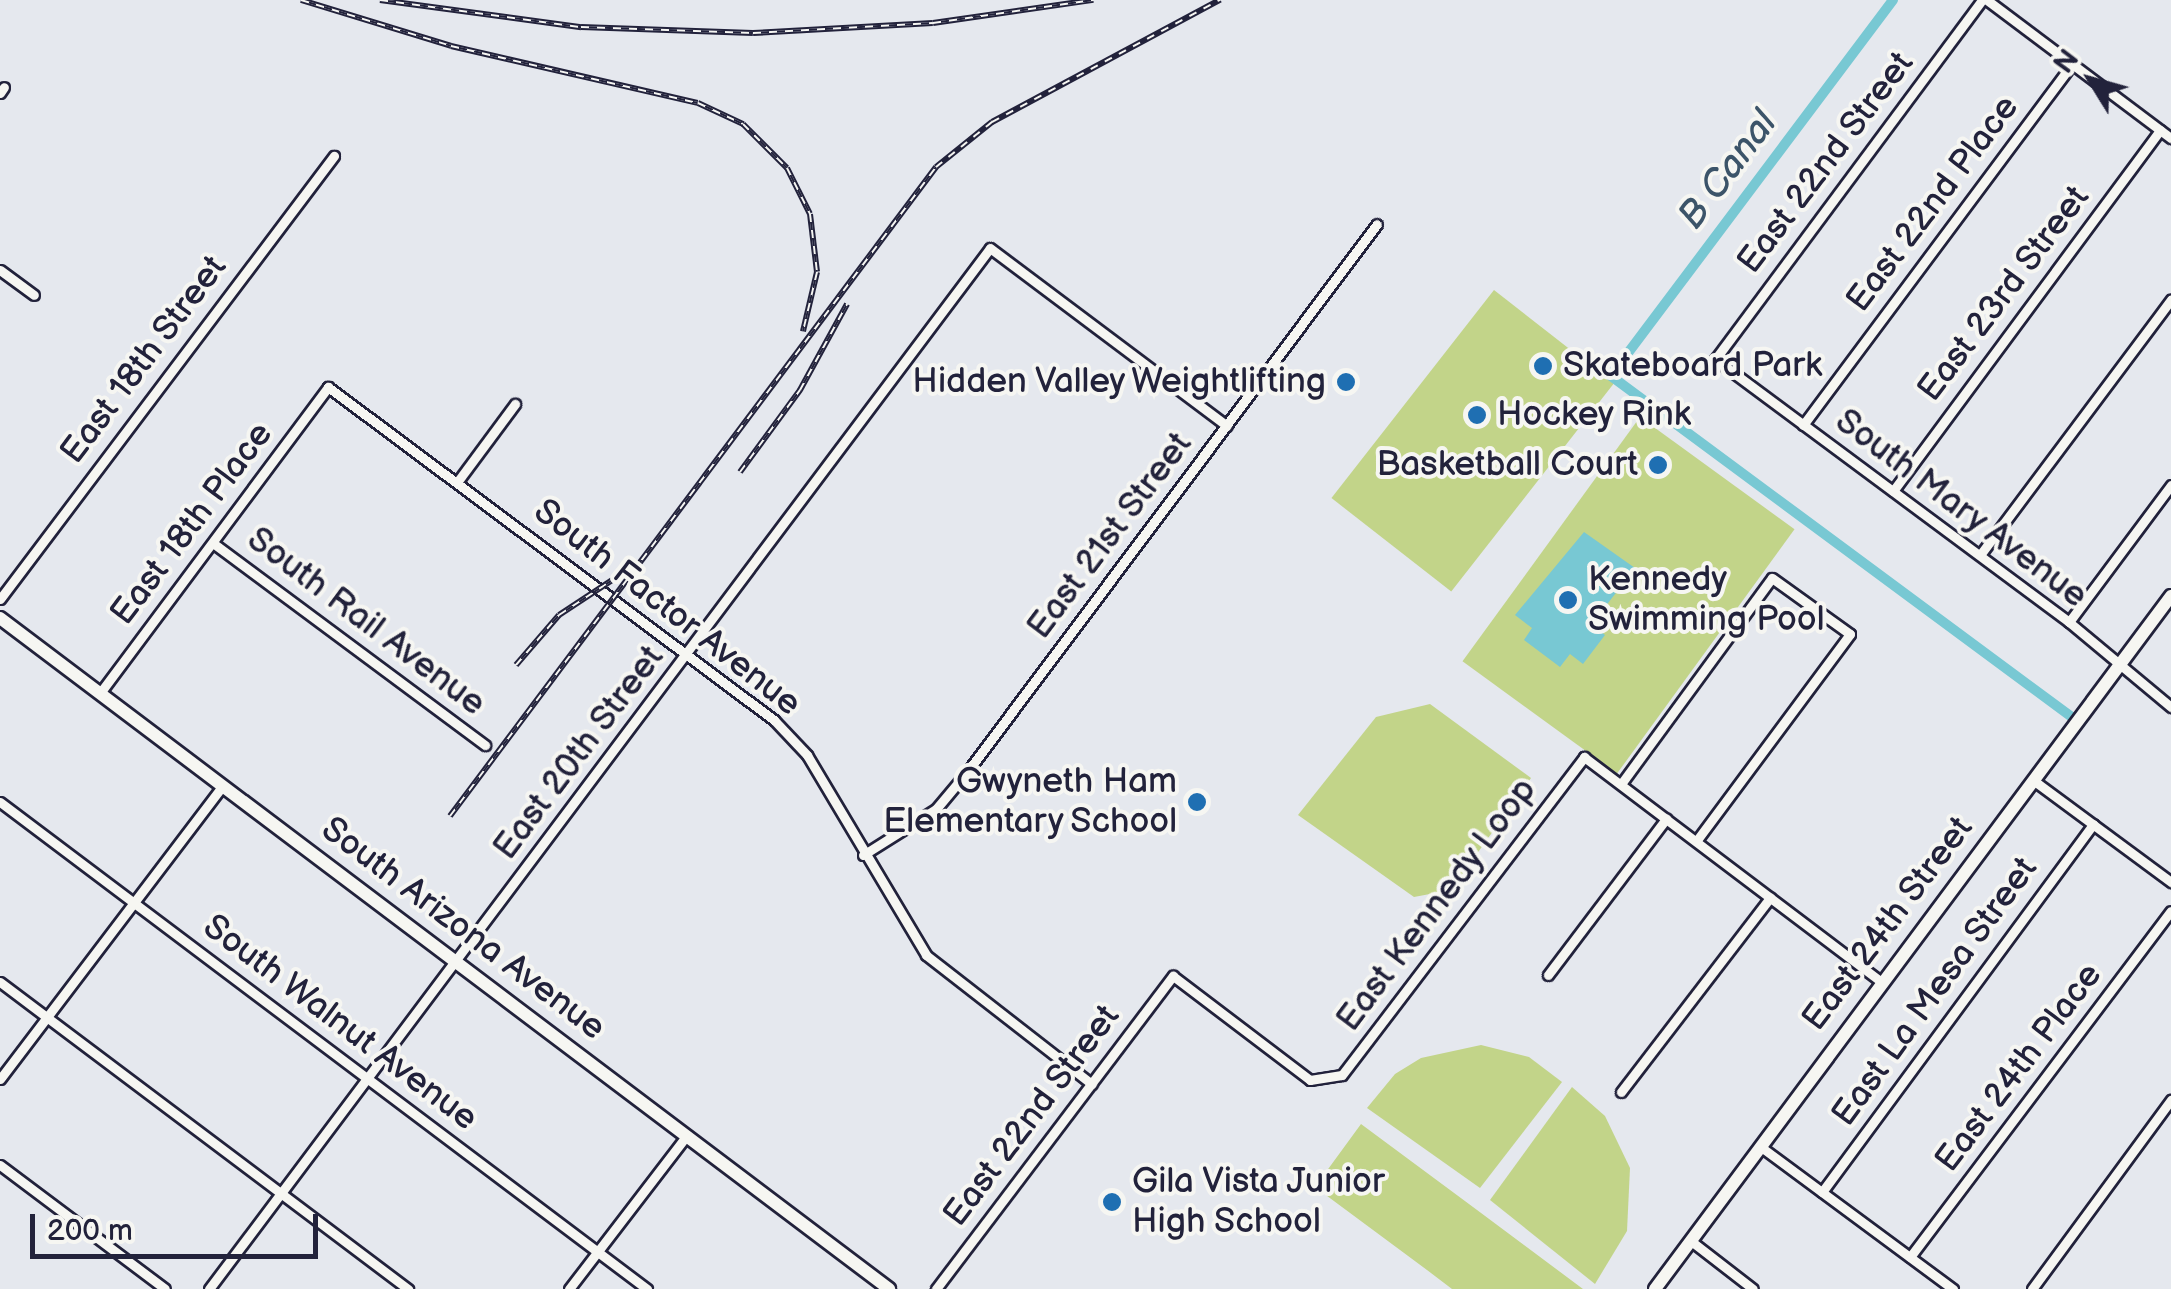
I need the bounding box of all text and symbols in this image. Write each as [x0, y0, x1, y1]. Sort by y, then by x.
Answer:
north arrow [2041, 30, 2141, 130]
text: N [2047, 43, 2086, 80]
street label: East 22nd Street [1729, 44, 1923, 282]
street label: East 22nd Place [1838, 88, 2028, 320]
water label: B Canal [1669, 102, 1787, 238]
street label: East 23rd Street [1909, 178, 2099, 410]
street label: East 18th Street [52, 248, 236, 472]
place label: Skateboard Park [1563, 345, 1822, 387]
marker: Skateboard Park [1532, 355, 1554, 377]
place label: Hidden Valley Weightlifting [908, 361, 1326, 403]
marker: Hidden Valley Weightlifting [1335, 371, 1357, 393]
place label: Hockey Rink [1497, 394, 1693, 436]
street label: South Mary Avenue [1826, 400, 2096, 618]
marker: Hockey Rink [1466, 404, 1488, 426]
street label: East 18th Place [102, 414, 282, 634]
street label: East 21st Street [1019, 424, 1201, 648]
place label: Basketball Court [1377, 444, 1638, 486]
marker: Basketball Court [1647, 454, 1669, 476]
street label: South Factor Avenue [525, 491, 809, 725]
street label: South Rail Avenue [239, 519, 493, 725]
place label: Kennedy Swimming Pool [1588, 559, 1824, 641]
marker: Kennedy Swimming Pool [1557, 589, 1579, 611]
street label: East 20th Street [485, 638, 673, 868]
place label: Gwyneth Ham Elementary School [880, 761, 1177, 843]
street label: East Kennedy Loop [1328, 769, 1546, 1041]
marker: Gwyneth Ham Elementary School [1186, 791, 1208, 813]
street label: South Arizona Avenue [313, 809, 613, 1049]
street label: East 24th Street [1794, 809, 1982, 1039]
street label: East La Mesa Street [1823, 849, 2047, 1135]
street label: South Walnut Avenue [194, 906, 486, 1140]
street label: East 24th Place [1927, 955, 2111, 1181]
street label: East 22nd Street [935, 997, 1129, 1235]
place label: Gila Vista Junior High School [1132, 1161, 1387, 1243]
marker: Gila Vista Junior High School [1101, 1191, 1123, 1213]
scale bar [35, 1194, 322, 1256]
text: 200 m [47, 1213, 133, 1249]

